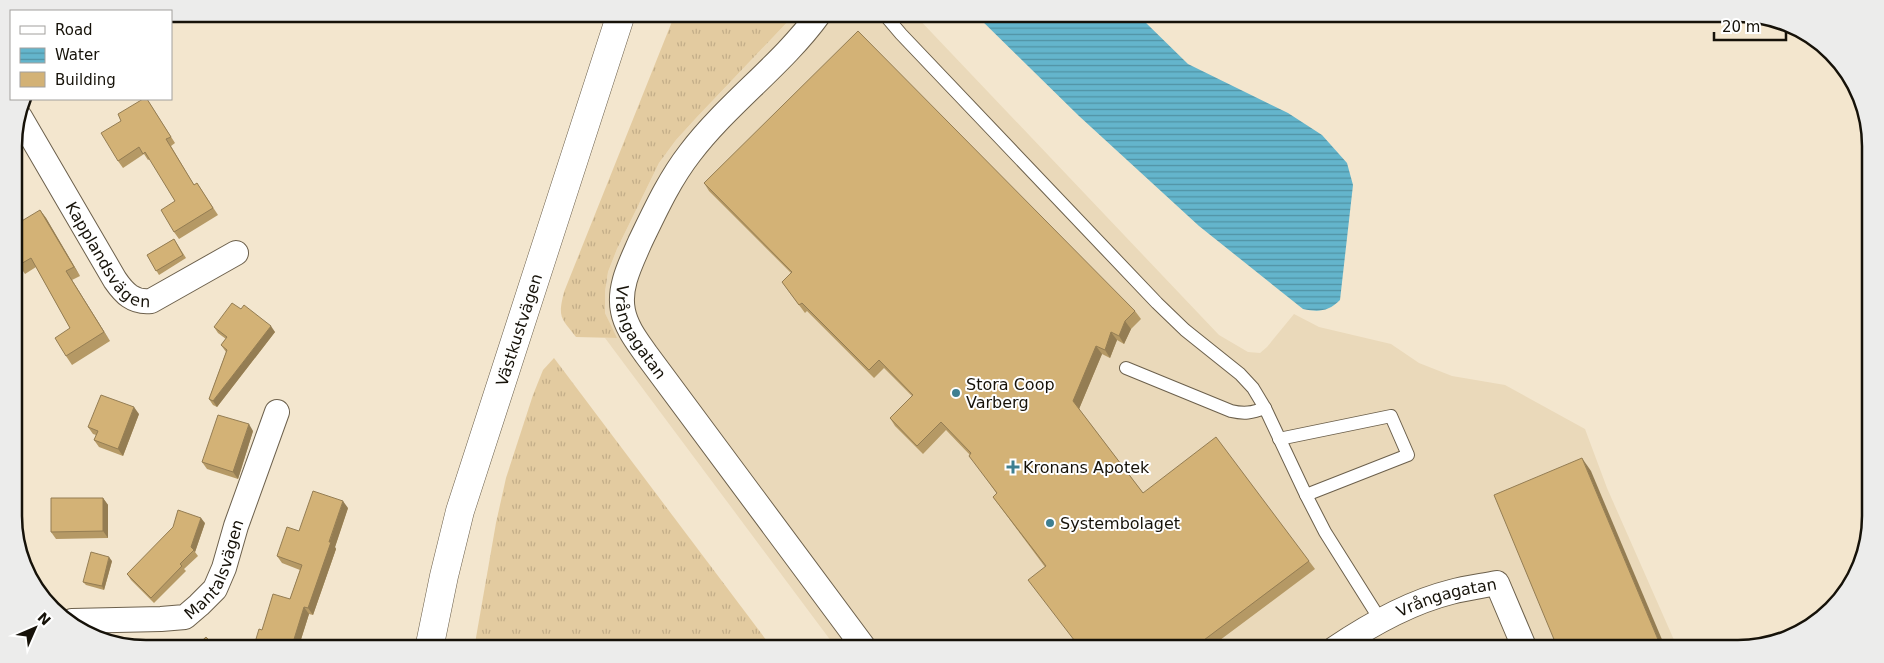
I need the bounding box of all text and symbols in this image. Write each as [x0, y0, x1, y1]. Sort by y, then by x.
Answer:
legend [10, 10, 172, 100]
scale bar [1714, 10, 1786, 42]
text: 20 m [1722, 18, 1760, 36]
text: Road [55, 21, 93, 39]
text: Water [55, 46, 100, 64]
text: Building [55, 71, 116, 89]
street label: Kapplandsvägen [62, 199, 151, 311]
street label: Västkustvägen [492, 271, 546, 389]
street label: Vrångagatan [612, 283, 670, 383]
place label: Stora Coop Varberg [966, 375, 1055, 412]
marker: Stora Coop Varberg [950, 387, 962, 399]
place label: Kronans Apotek [1023, 458, 1150, 477]
marker: Kronans Apotek [1007, 461, 1019, 473]
place label: Systembolaget [1060, 514, 1180, 533]
street label: Mantalsvägen [181, 517, 248, 623]
marker: Systembolaget [1044, 517, 1056, 529]
street label: Vrångagatan [1393, 574, 1498, 621]
north arrow [10, 603, 60, 653]
text: N [34, 609, 54, 629]

